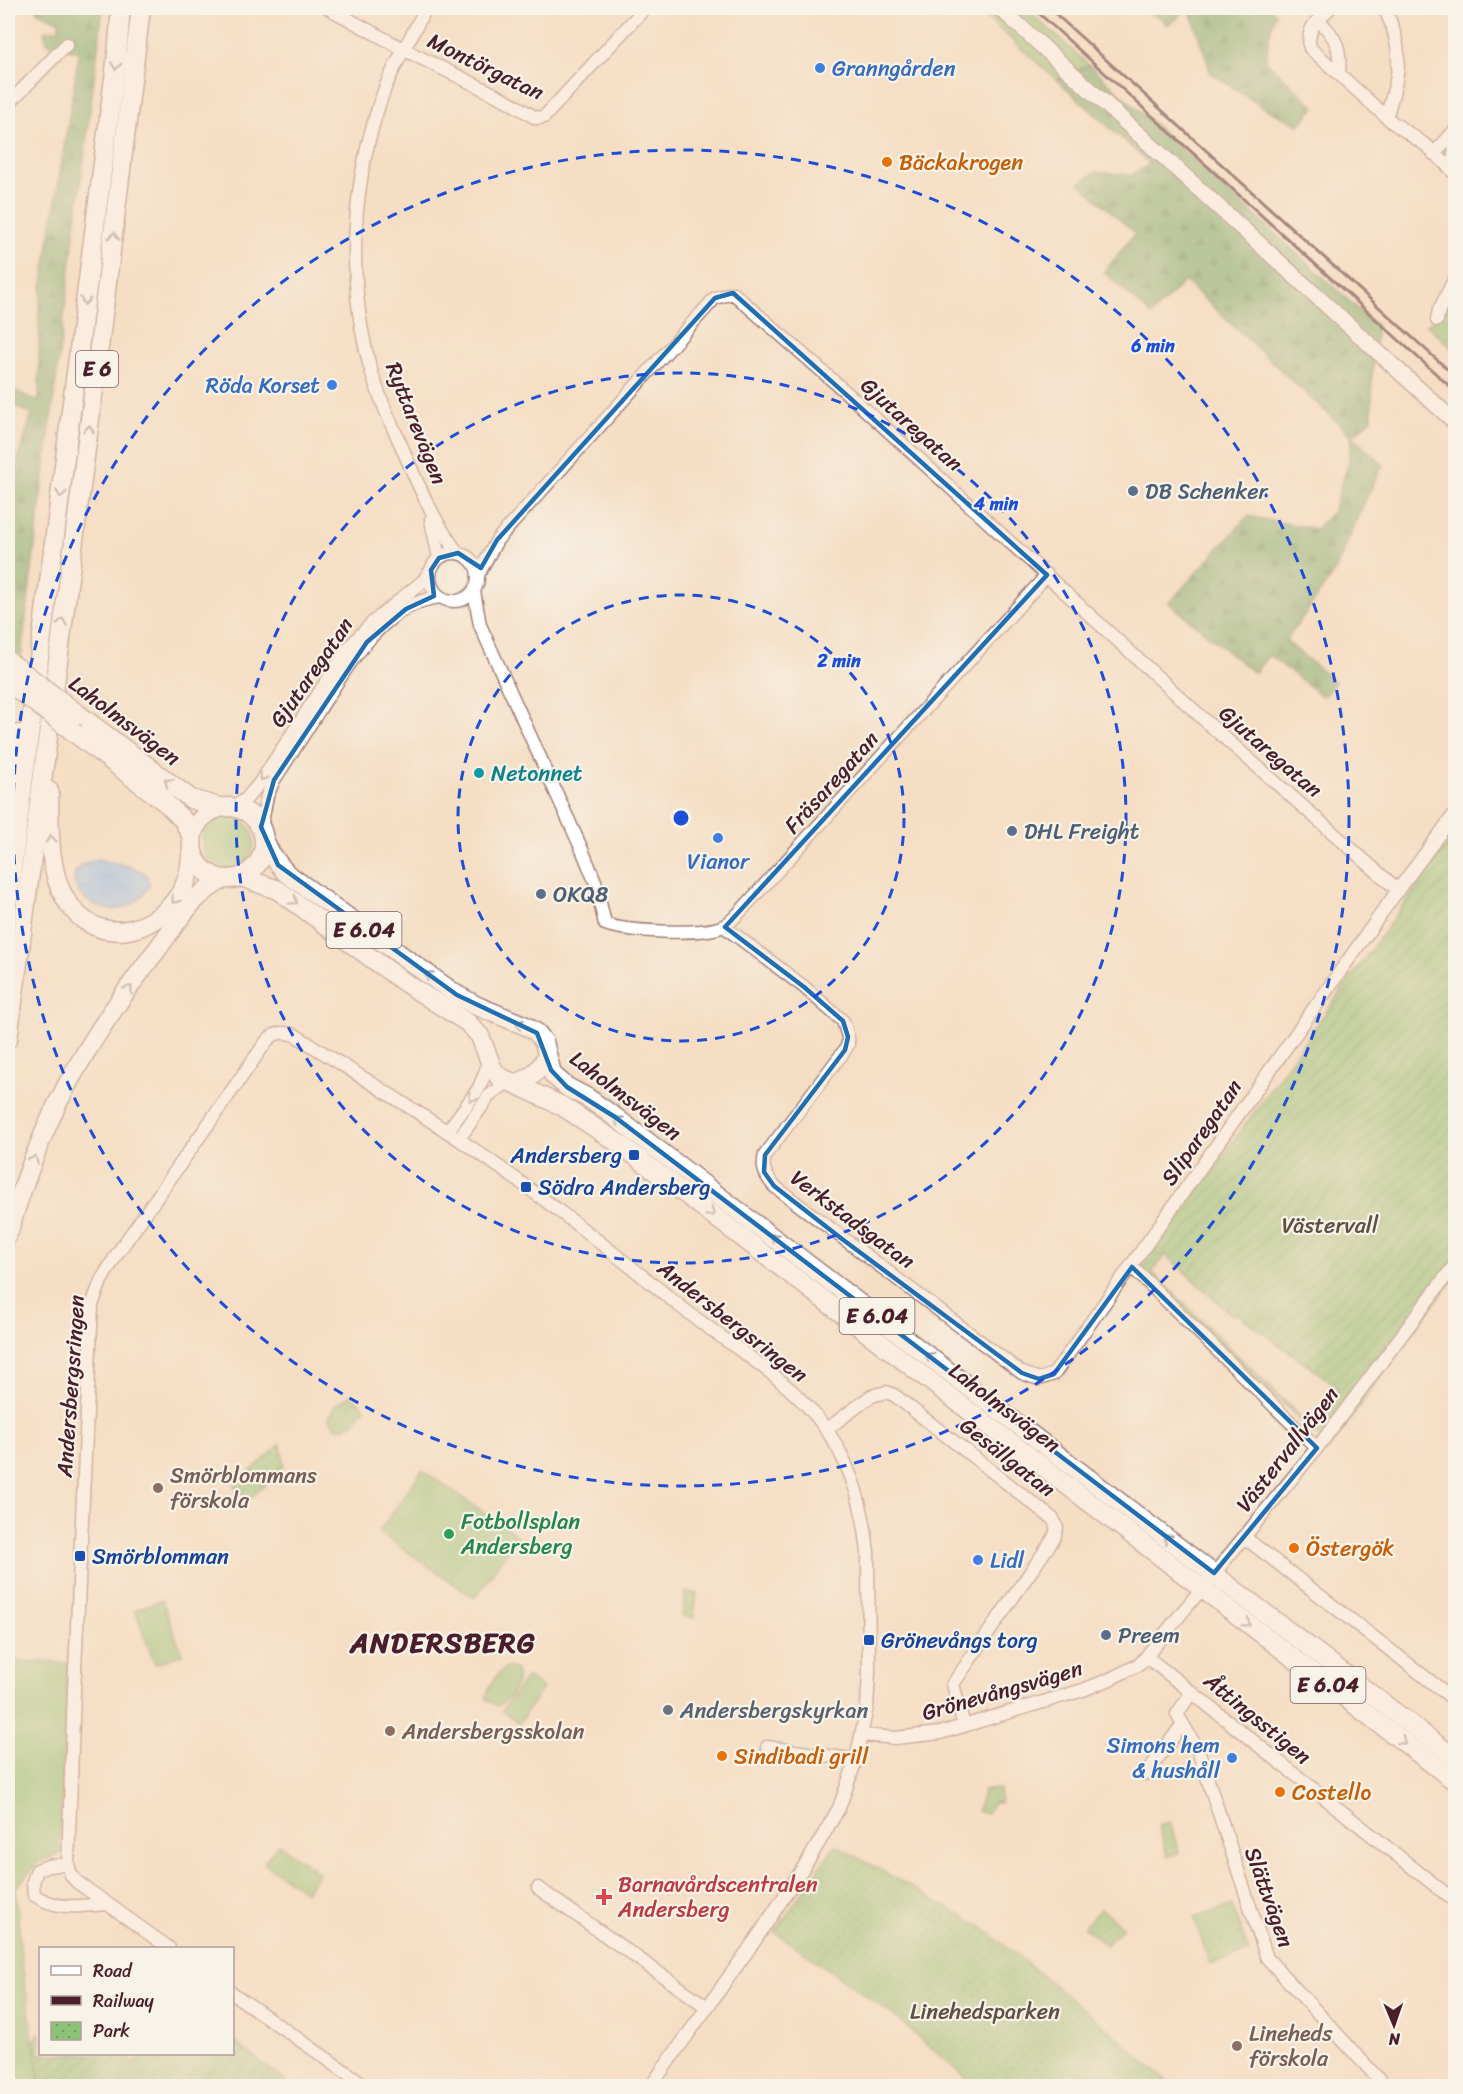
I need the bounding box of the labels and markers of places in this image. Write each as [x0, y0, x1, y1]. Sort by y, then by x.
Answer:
place label: Granngården [832, 49, 956, 88]
marker: Granngården [813, 61, 827, 75]
place label: Bäckakrogen [899, 143, 1023, 182]
marker: Bäckakrogen [880, 155, 894, 169]
place label: Röda Korset [206, 366, 320, 405]
marker: Röda Korset [325, 378, 339, 392]
place label: DB Schenker [1145, 472, 1269, 511]
marker: DB Schenker [1126, 484, 1140, 498]
place label: Netonnet [491, 754, 583, 793]
marker: Netonnet [472, 766, 486, 780]
centre of rings [671, 808, 691, 828]
place label: DHL Freight [1024, 812, 1140, 851]
marker: DHL Freight [1005, 824, 1019, 838]
marker: Vianor [711, 831, 725, 845]
place label: Vianor [687, 842, 751, 881]
place label: OKQ8 [553, 875, 608, 914]
marker: OKQ8 [534, 887, 548, 901]
place label: Andersberg [509, 1136, 622, 1175]
marker: Andersberg [627, 1148, 641, 1162]
place label: Södra Andersberg [538, 1168, 711, 1207]
marker: Södra Andersberg [519, 1180, 533, 1194]
place label: Smörblommans förskola [170, 1456, 318, 1520]
marker: Smörblommans förskola [151, 1481, 165, 1495]
place label: Fotbollsplan Andersberg [460, 1502, 580, 1566]
marker: Fotbollsplan Andersberg [442, 1527, 456, 1541]
place label: Östergök [1306, 1529, 1395, 1568]
place label: Smörblomman [92, 1537, 229, 1576]
place label: Lidl [990, 1541, 1025, 1580]
marker: Östergök [1287, 1541, 1301, 1555]
marker: Smörblomman [73, 1549, 87, 1563]
marker: Lidl [971, 1553, 985, 1567]
place label: Preem [1118, 1616, 1180, 1655]
place label: Grönevångs torg [881, 1621, 1038, 1660]
marker: Preem [1099, 1628, 1113, 1642]
marker: Grönevångs torg [862, 1633, 876, 1647]
place label: Andersbergskyrkan [679, 1691, 868, 1730]
marker: Andersbergskyrkan [661, 1703, 675, 1717]
place label: Andersbergsskolan [401, 1712, 585, 1751]
marker: Andersbergsskolan [383, 1724, 397, 1738]
place label: Simons hem & hushåll [1106, 1726, 1221, 1790]
place label: Sindibadi grill [734, 1737, 869, 1776]
marker: Sindibadi grill [715, 1749, 729, 1763]
marker: Simons hem & hushåll [1225, 1751, 1239, 1765]
place label: Costello [1292, 1773, 1371, 1812]
marker: Costello [1273, 1785, 1287, 1799]
place label: Barnavårdscentralen Andersberg [617, 1865, 818, 1929]
marker: Barnavårdscentralen Andersberg [595, 1888, 613, 1906]
place label: Lineheds förskola [1249, 2014, 1333, 2078]
marker: Lineheds förskola [1230, 2039, 1244, 2053]

